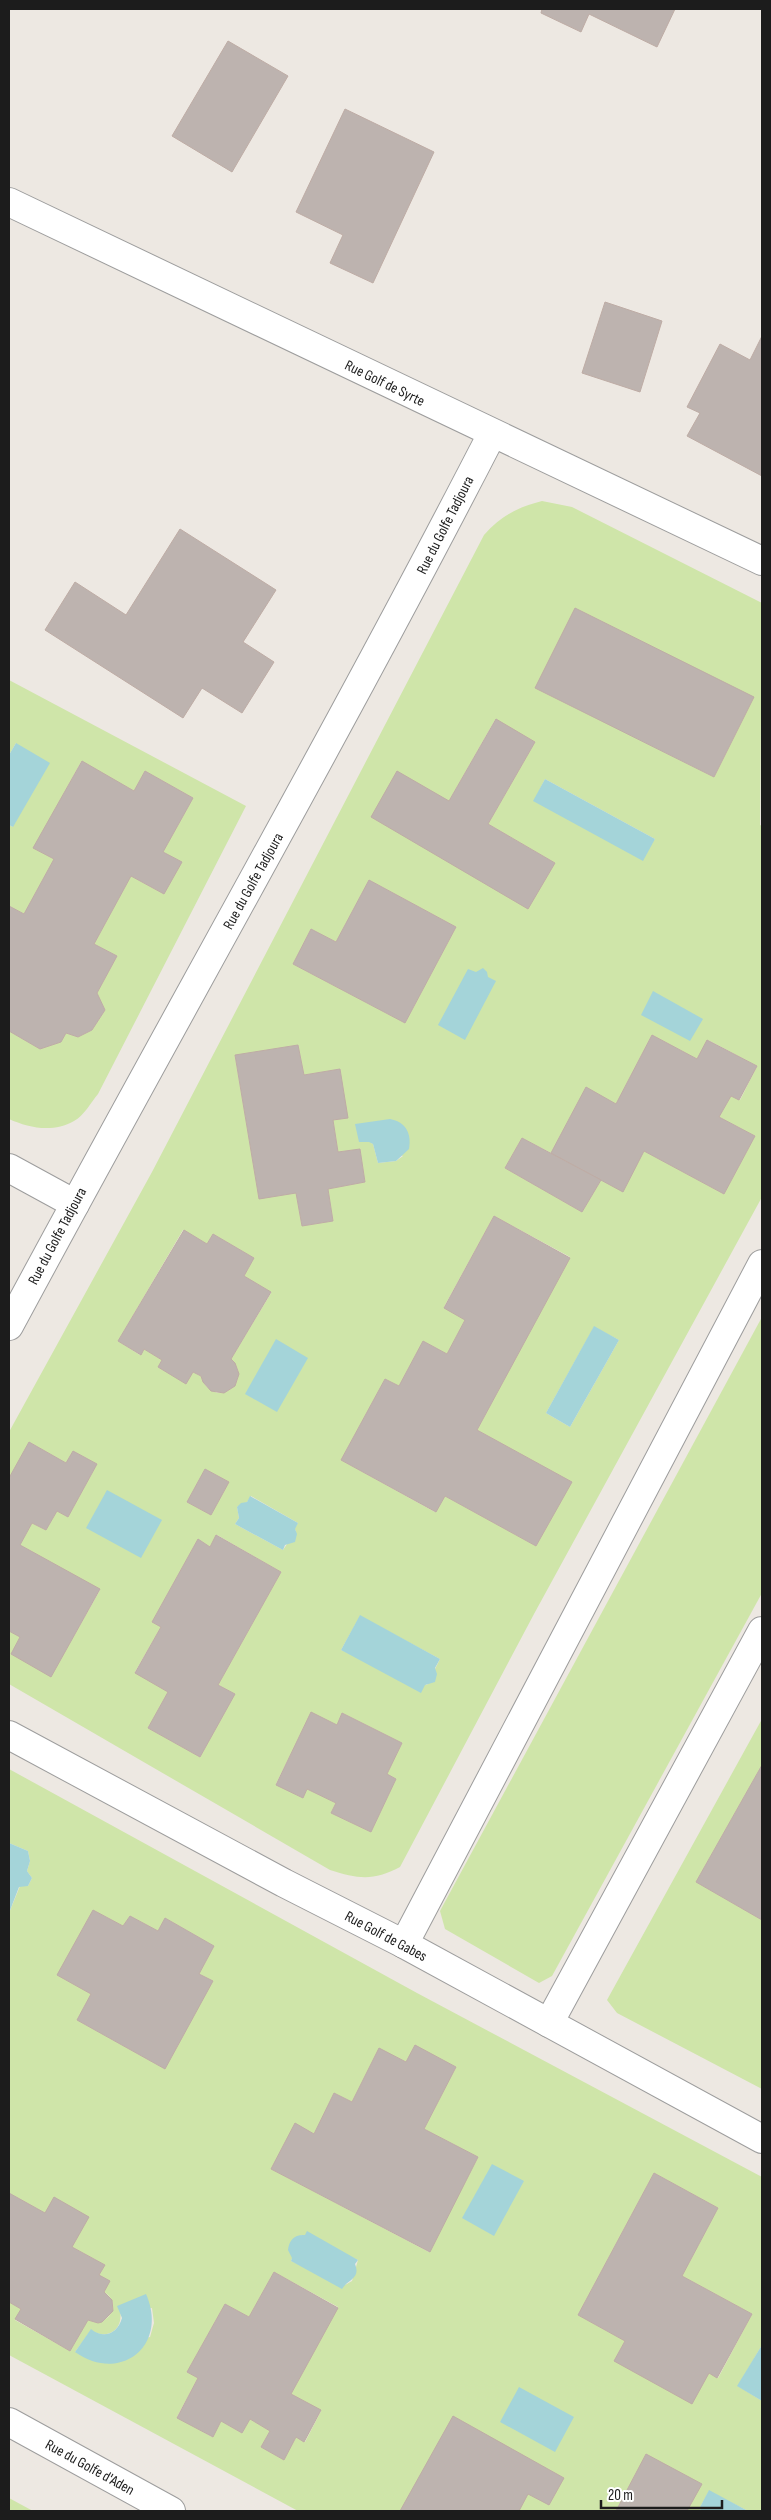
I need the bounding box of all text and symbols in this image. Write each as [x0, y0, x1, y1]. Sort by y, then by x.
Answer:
street label: Rue Golf de Syrte [342, 356, 428, 411]
street label: Rue du Golfe Tadjoura [413, 473, 478, 577]
street label: Rue du Golfe Tadjoura [219, 829, 288, 933]
street label: Rue du Golfe Tadjoura [24, 1184, 91, 1288]
street label: Rue Golf de Gabes [341, 1907, 430, 1966]
street label: Rue du Golfe d'Aden [42, 2435, 138, 2500]
scale bar [601, 2478, 722, 2510]
text: 20 m [608, 2486, 633, 2505]

